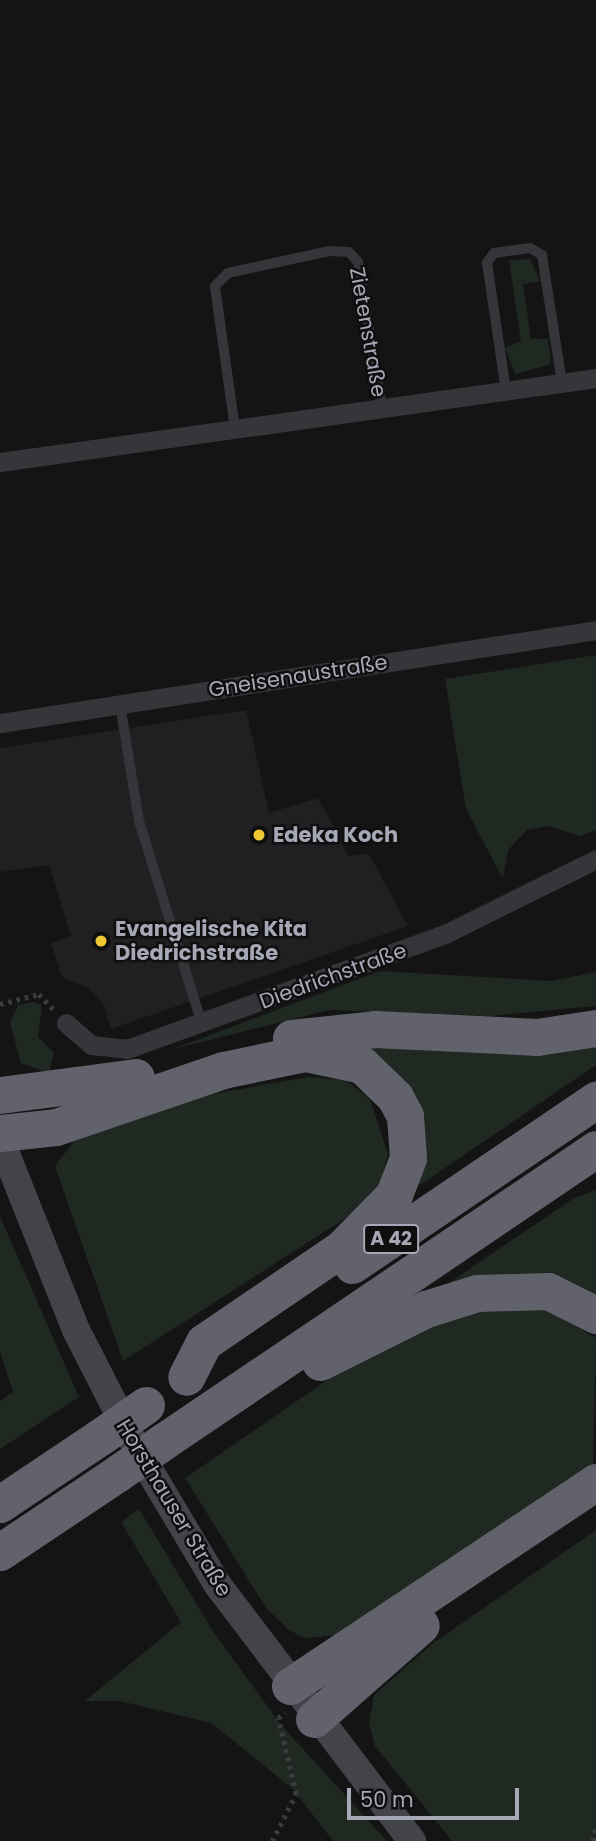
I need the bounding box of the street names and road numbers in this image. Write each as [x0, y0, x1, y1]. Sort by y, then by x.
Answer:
street label: Zietenstraße [344, 265, 392, 399]
street label: Gneisenaustraße [207, 649, 389, 703]
street label: Diedrichstraße [256, 938, 410, 1014]
road number: A 42 [363, 1224, 419, 1254]
street label: Horsthauser Straße [111, 1415, 237, 1601]

